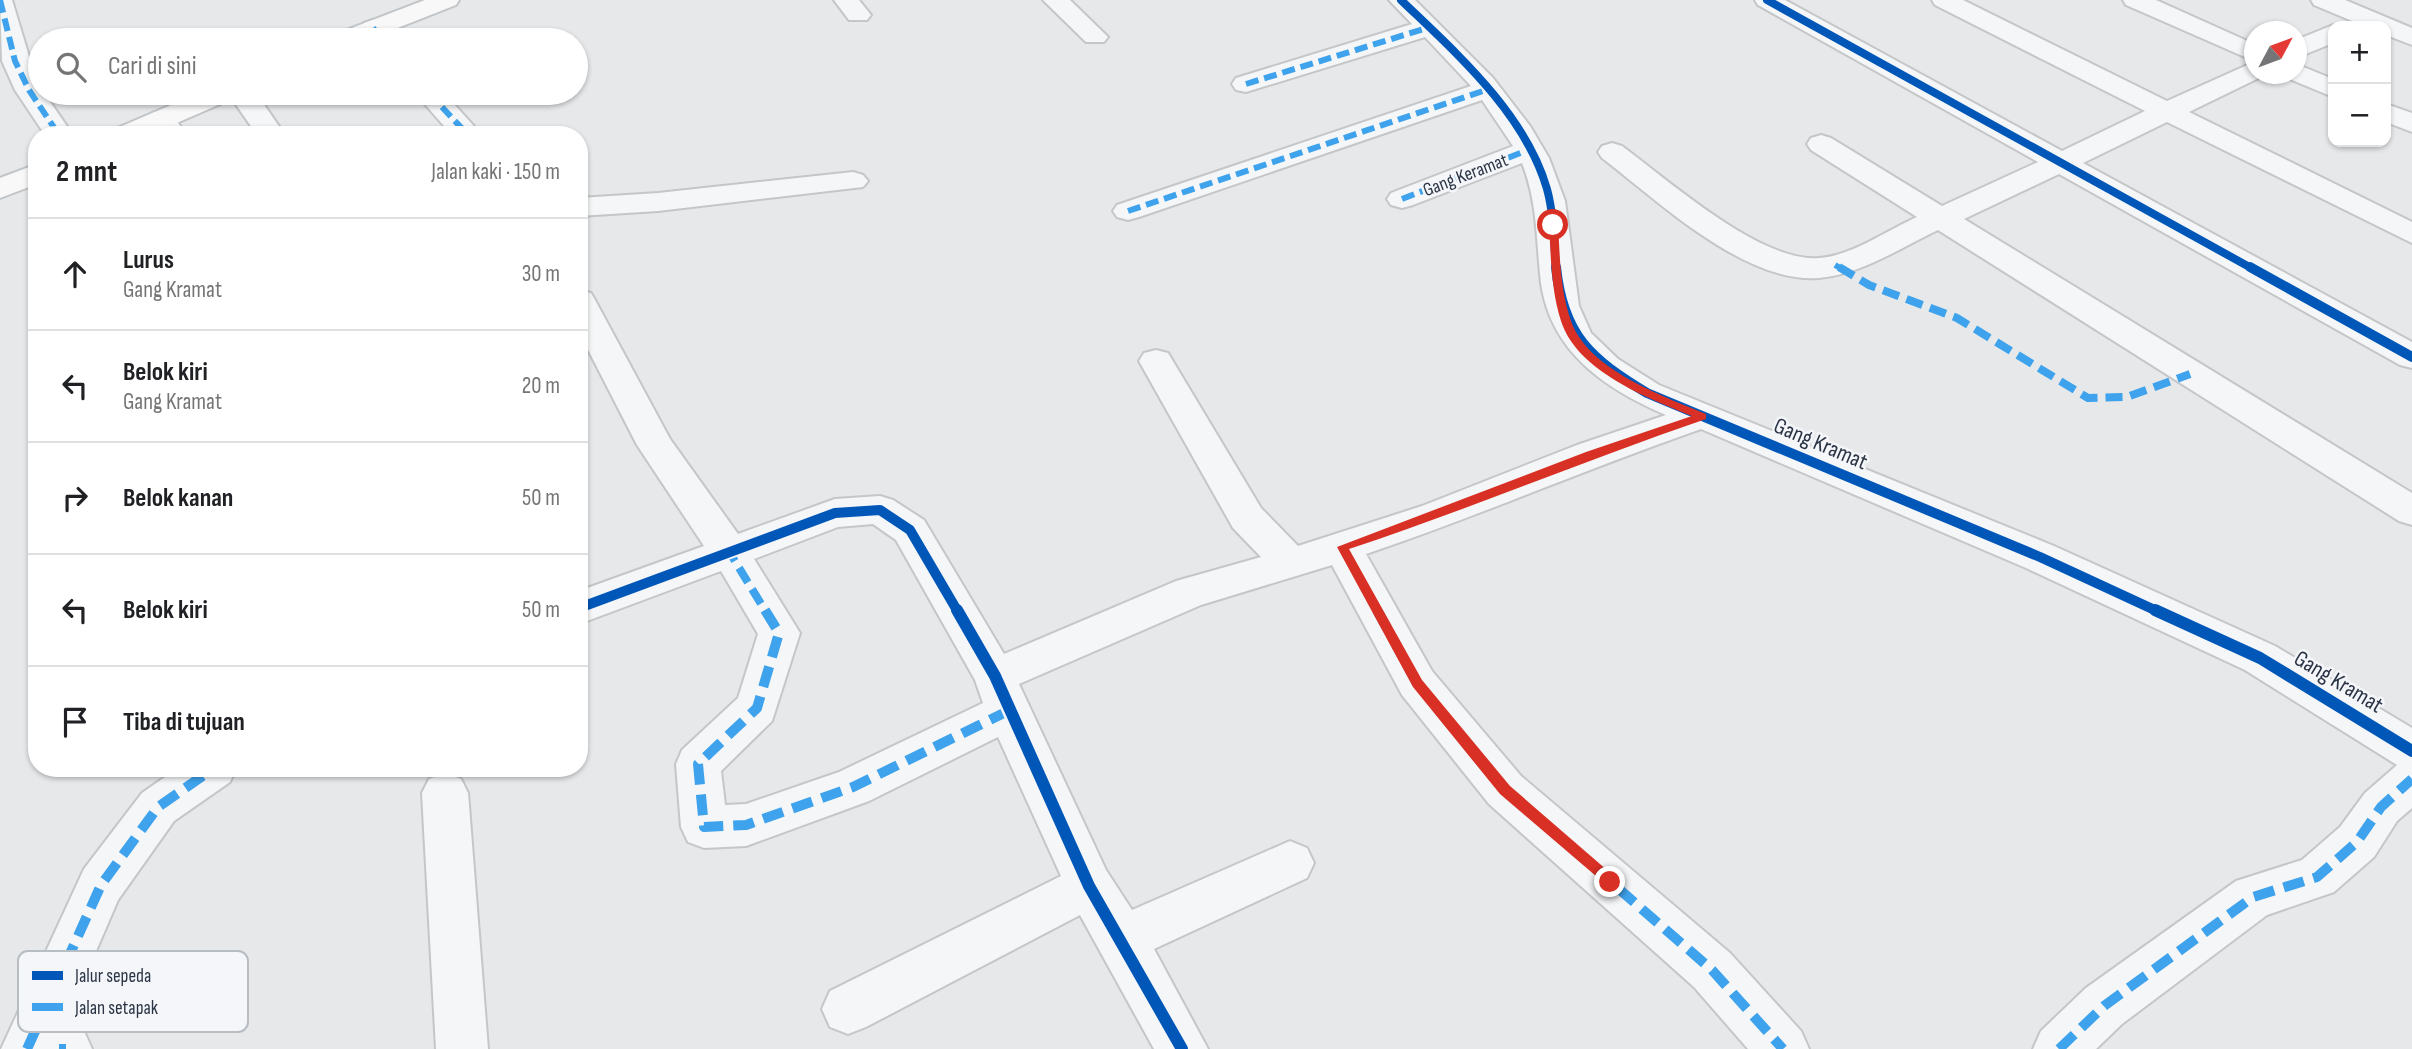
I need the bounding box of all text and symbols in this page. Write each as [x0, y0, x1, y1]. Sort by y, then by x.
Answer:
north arrow [2244, 21, 2307, 84]
map controls [2328, 21, 2391, 147]
button: + [2328, 21, 2391, 84]
search box [28, 28, 588, 105]
icon: search [52, 48, 90, 86]
text: Cari di sini [108, 51, 197, 82]
button: − [2328, 84, 2391, 147]
street label: Gang Keramat [1420, 149, 1511, 202]
text: 2 mnt [56, 154, 117, 190]
text: Jalan kaki · 150 m [431, 158, 560, 186]
route start [1537, 209, 1568, 240]
text: Lurus [123, 245, 174, 276]
icon: ahead [56, 255, 94, 293]
text: 30 m [522, 260, 560, 288]
text: Gang Kramat [123, 276, 222, 304]
text: Belok kiri [123, 357, 208, 388]
icon: left [56, 367, 94, 405]
text: 20 m [522, 372, 560, 400]
text: Gang Kramat [123, 388, 222, 416]
street label: Gang Kramat [1770, 412, 1872, 476]
icon: right [56, 479, 94, 517]
text: Belok kanan [123, 483, 233, 514]
text: 50 m [522, 484, 560, 512]
icon: left [56, 591, 94, 629]
text: Belok kiri [123, 595, 208, 626]
text: 50 m [522, 596, 560, 624]
street label: Gang Kramat [2289, 644, 2388, 719]
icon: arrive [56, 703, 94, 741]
text: Tiba di tujuan [123, 707, 245, 738]
route end [1594, 866, 1625, 897]
legend [18, 951, 248, 1032]
text: Jalur sepeda [74, 965, 151, 988]
text: Jalan setapak [74, 997, 159, 1020]

